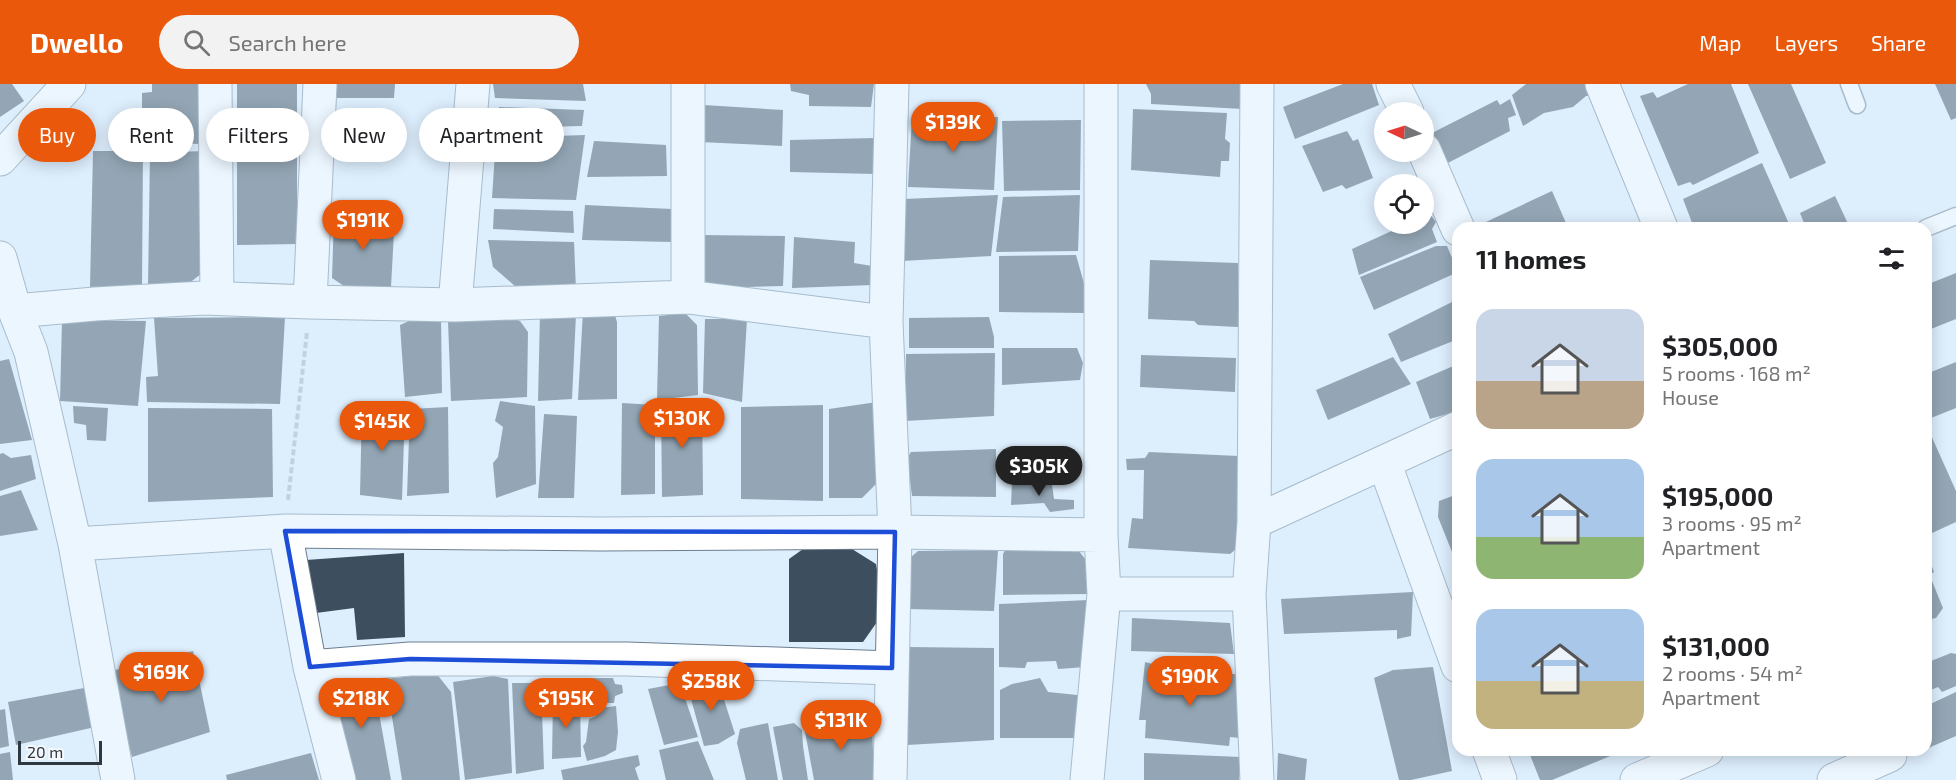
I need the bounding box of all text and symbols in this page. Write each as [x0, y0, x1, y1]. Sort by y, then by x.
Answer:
search box [159, 15, 579, 69]
text: Dwello [30, 25, 123, 59]
icon: search [180, 26, 213, 59]
text: Search here [228, 29, 347, 55]
text: Map [1699, 30, 1741, 55]
text: Layers [1774, 30, 1838, 55]
text: Share [1871, 30, 1926, 55]
pin: $139K [911, 102, 995, 153]
north arrow [1374, 102, 1434, 162]
map controls [1374, 102, 1434, 234]
chip: Buy [18, 108, 96, 162]
chip: Rent [108, 108, 194, 162]
chip: Filters [206, 108, 309, 162]
chip: New [321, 108, 407, 162]
chip: Apartment [419, 108, 564, 162]
text: $139K [925, 109, 981, 133]
button: locate [1374, 174, 1434, 234]
pin: $191K [321, 200, 405, 251]
text: $191K [336, 207, 390, 231]
icon: filters [1875, 242, 1908, 275]
text: 11 homes [1476, 243, 1586, 274]
text: $305,000 [1662, 330, 1778, 361]
icon: home [1524, 333, 1596, 405]
text: 5 rooms · 168 m² [1662, 361, 1811, 385]
text: House [1662, 385, 1719, 409]
pin: $130K [640, 398, 724, 449]
pin: $145K [340, 401, 424, 452]
text: $130K [654, 405, 710, 429]
text: $145K [354, 408, 410, 432]
pin: $305K [997, 446, 1081, 497]
text: $305K [1009, 453, 1069, 477]
text: $195,000 [1662, 480, 1774, 511]
icon: home [1524, 483, 1596, 555]
text: 3 rooms · 95 m² [1662, 511, 1802, 535]
text: Apartment [1662, 535, 1760, 559]
text: $131,000 [1662, 630, 1770, 661]
icon: home [1524, 633, 1596, 705]
pin: $169K [119, 652, 203, 703]
pin: $190K [1148, 656, 1232, 707]
text: $169K [133, 659, 189, 683]
pin: $258K [669, 661, 753, 712]
text: 2 rooms · 54 m² [1662, 661, 1803, 685]
text: $190K [1161, 663, 1219, 687]
text: $258K [681, 668, 741, 692]
pin: $218K [319, 678, 403, 729]
pin: $195K [524, 678, 608, 729]
text: $218K [333, 685, 390, 709]
text: $195K [538, 685, 594, 709]
text: Apartment [1662, 685, 1760, 709]
pin: $131K [799, 700, 883, 751]
text: $131K [815, 707, 867, 731]
scale bar [18, 738, 102, 766]
text: 20 m [27, 742, 63, 761]

